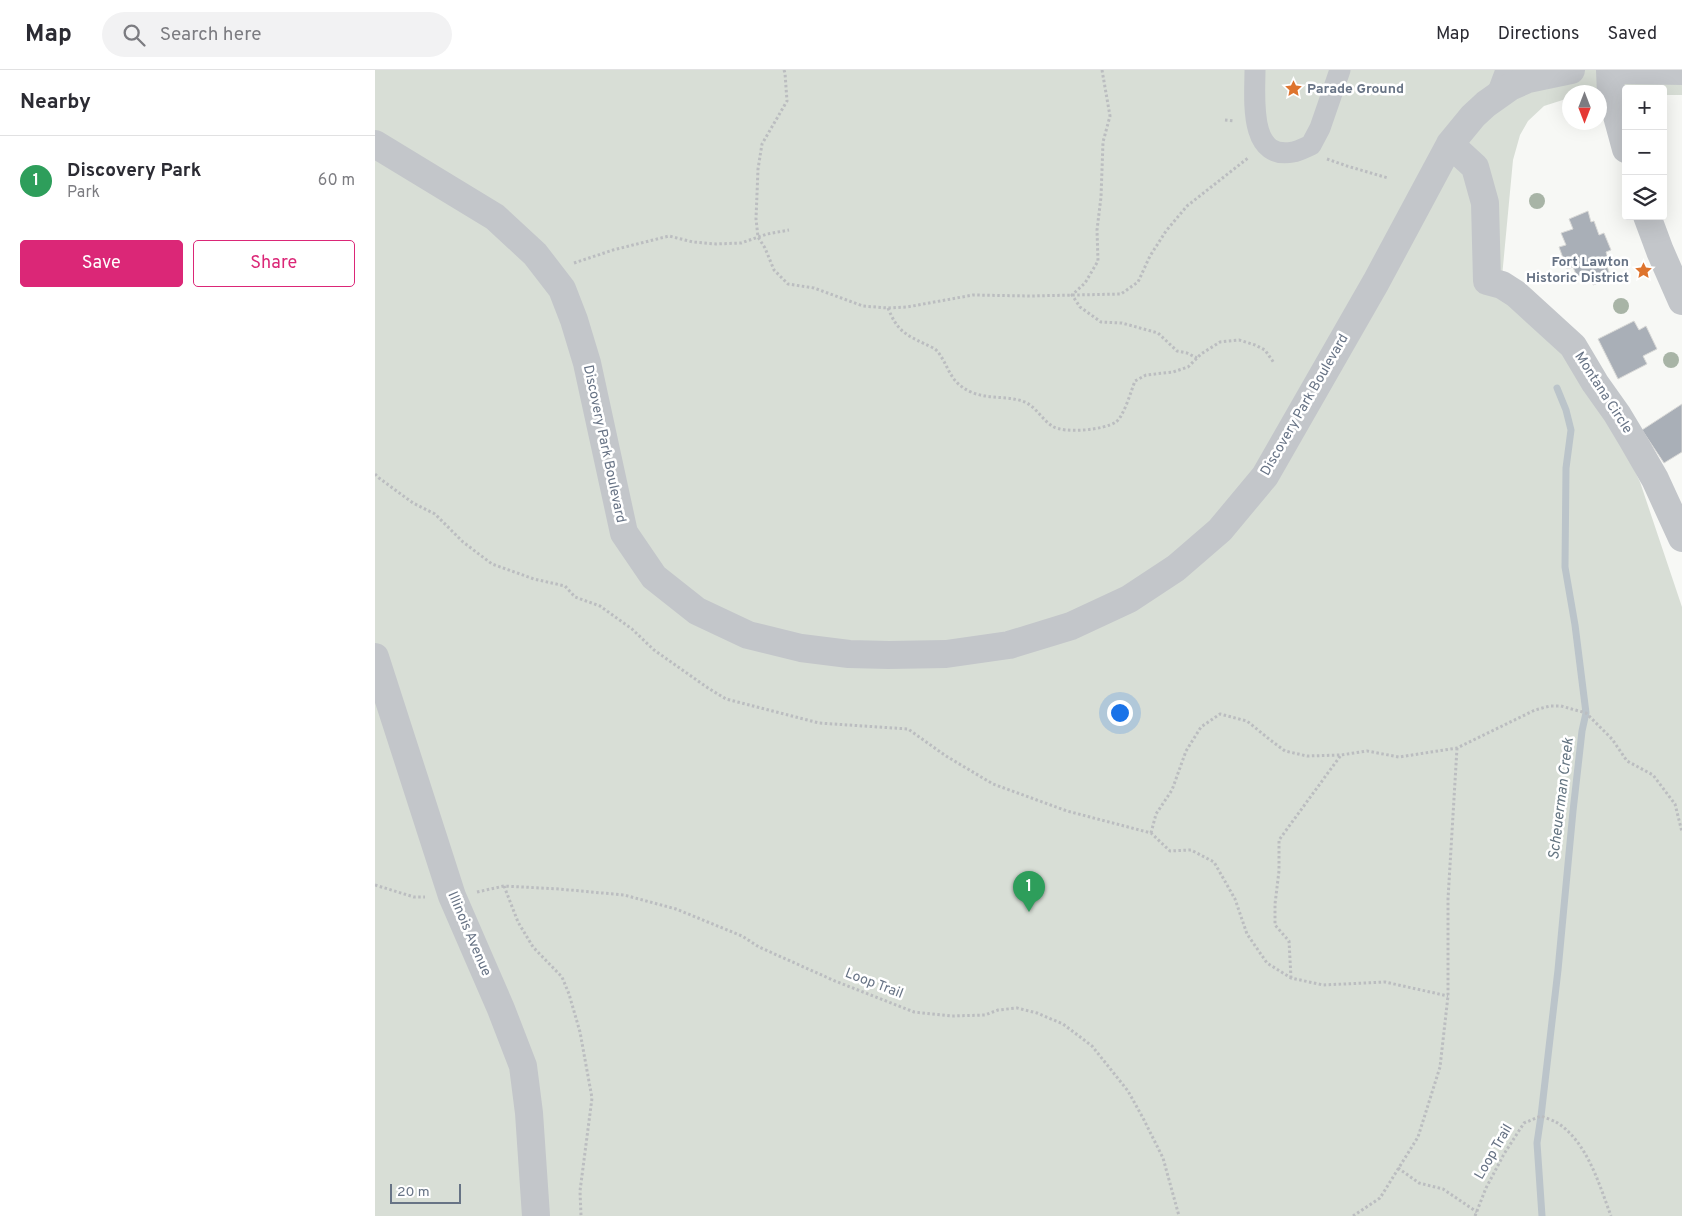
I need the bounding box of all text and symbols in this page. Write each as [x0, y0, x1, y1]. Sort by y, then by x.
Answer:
search box [102, 12, 452, 57]
text: Map [25, 20, 72, 50]
icon: search [120, 21, 148, 49]
text: Search here [160, 23, 261, 47]
text: Map [1436, 23, 1470, 46]
text: Directions [1498, 23, 1580, 46]
text: Saved [1608, 23, 1657, 46]
place icon: Parade Ground [1283, 79, 1303, 99]
place label: Parade Ground [1307, 81, 1404, 98]
north arrow [1562, 85, 1607, 130]
map controls [1622, 85, 1667, 220]
button: + [1622, 85, 1667, 130]
text: Nearby [20, 89, 91, 116]
button: − [1622, 130, 1667, 175]
text: Discovery Park [67, 159, 201, 183]
text: 1 [33, 171, 39, 191]
text: 60 m [318, 171, 355, 191]
button: layers [1622, 175, 1667, 220]
text: Park [67, 183, 100, 203]
button: Save [20, 240, 183, 287]
button: Share [193, 240, 355, 287]
place label: Fort Lawton Historic District [1526, 254, 1629, 287]
place icon: Fort Lawton Historic District [1633, 260, 1653, 280]
street label: Discovery Park Boulevard [1257, 331, 1353, 479]
street label: Montana Circle [1570, 349, 1636, 437]
street label: Discovery Park Boulevard [579, 364, 629, 524]
your location [1107, 700, 1133, 726]
water label: Scheuerman Creek [1545, 737, 1579, 861]
pin: 1 [1013, 871, 1045, 912]
street label: Illinois Avenue [444, 889, 494, 979]
street label: Loop Trail [843, 965, 905, 1003]
street label: Loop Trail [1471, 1121, 1517, 1183]
scale bar [390, 1181, 461, 1204]
text: 20 m [397, 1184, 430, 1201]

